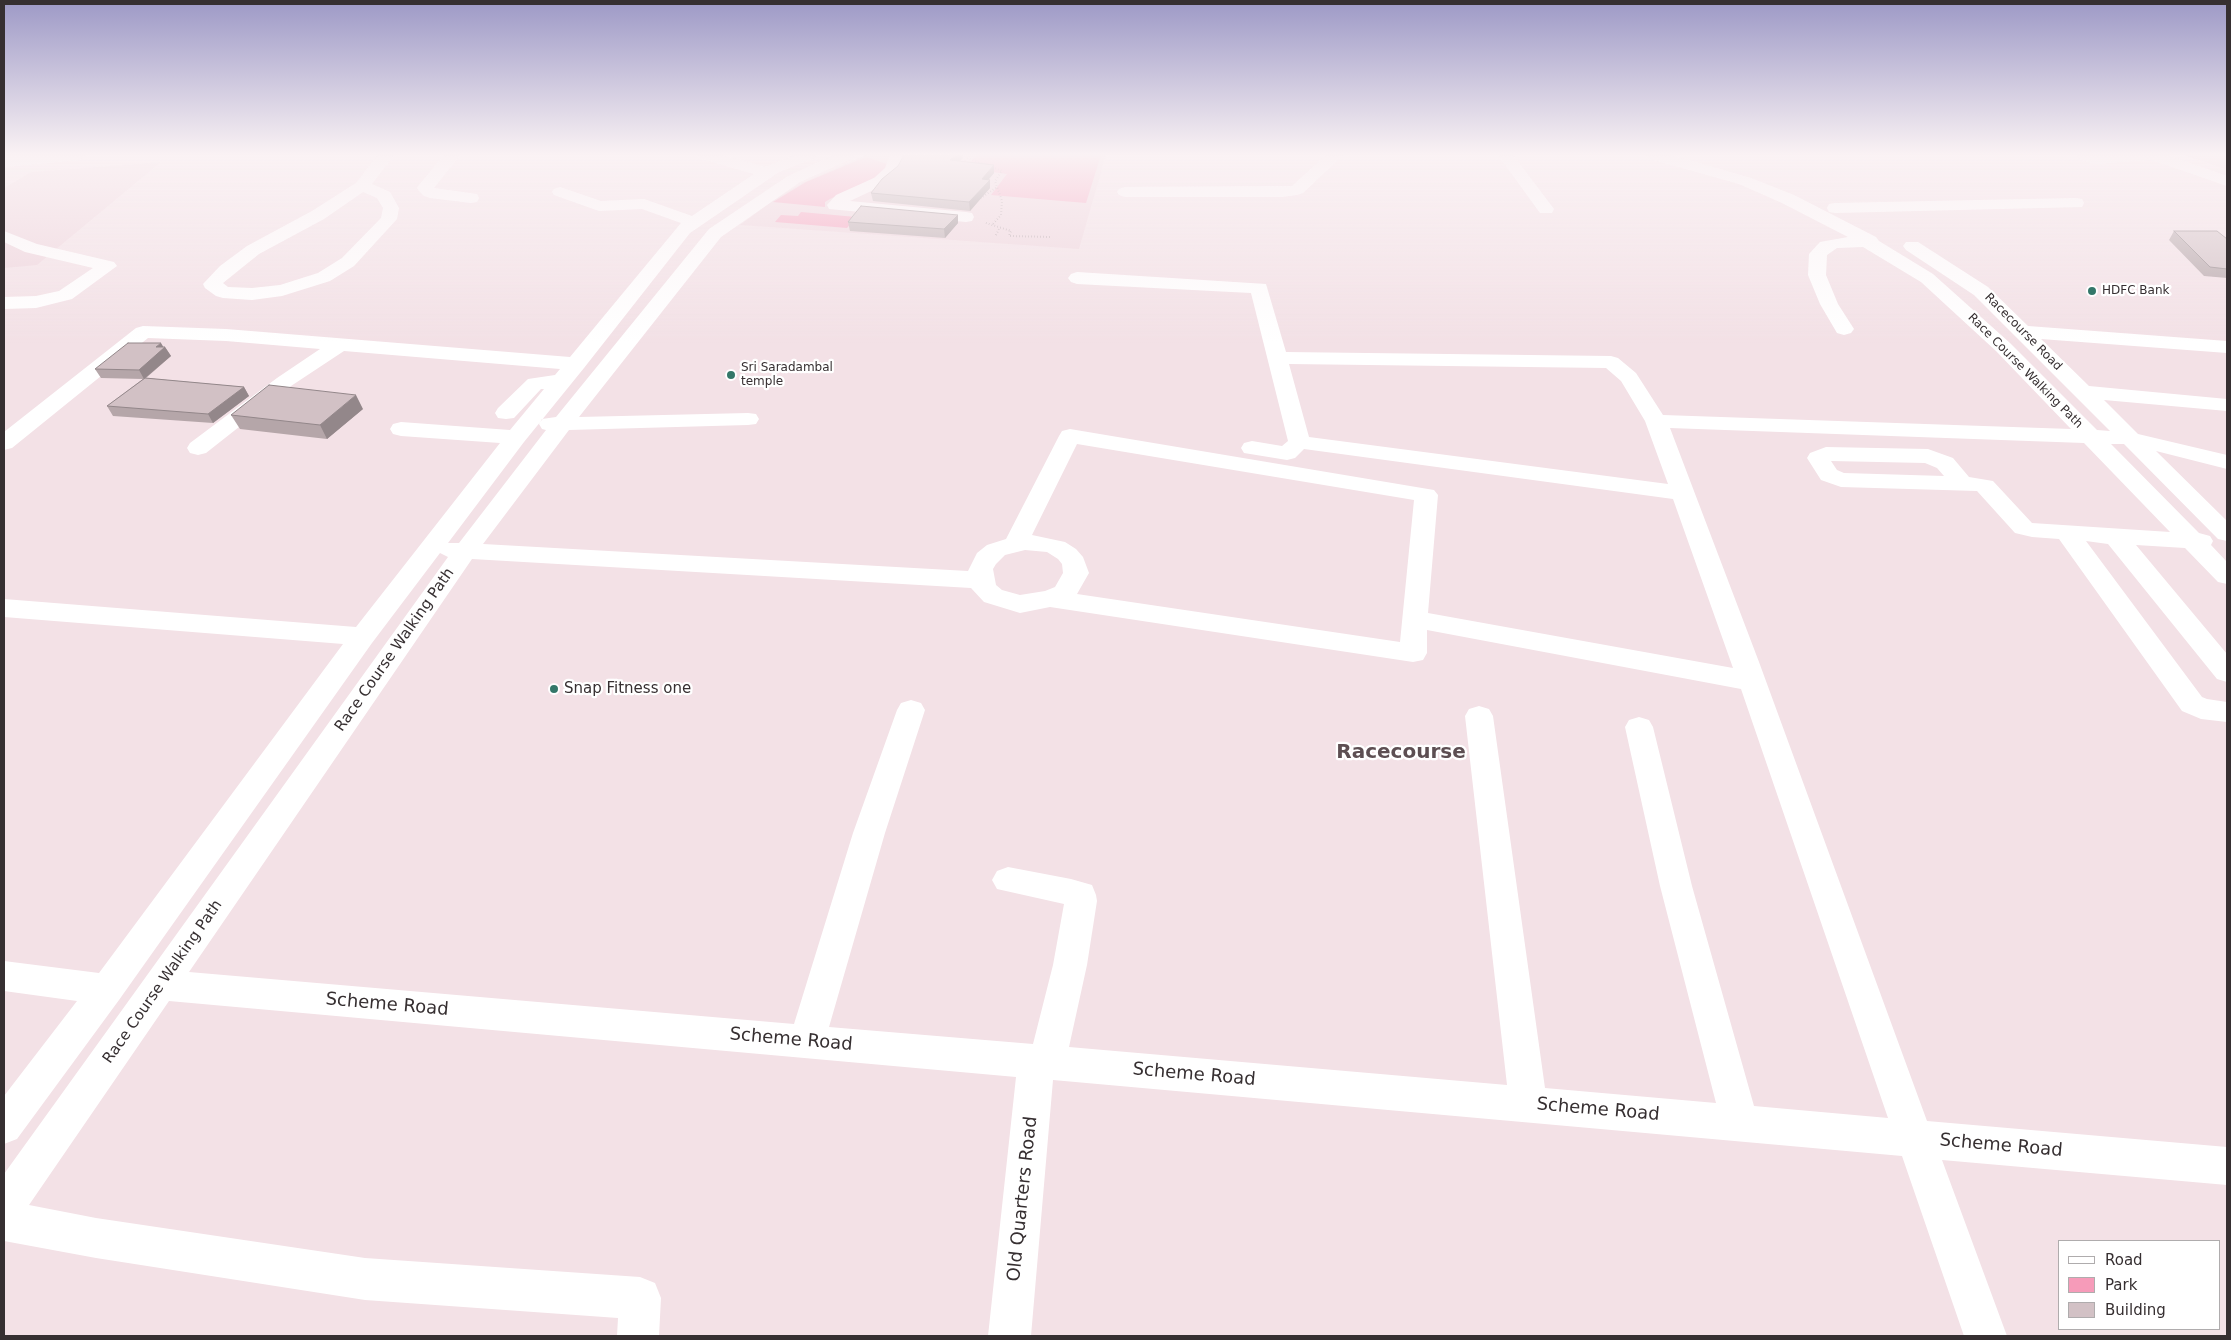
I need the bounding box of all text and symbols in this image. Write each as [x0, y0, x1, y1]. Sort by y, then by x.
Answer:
place label: HDFC Bank [2102, 284, 2170, 298]
marker: HDFC Bank [2086, 285, 2098, 297]
street label: Racecourse Road [1981, 290, 2065, 374]
street label: Race Course Walking Path [1965, 311, 2085, 431]
place label: Sri Saradambal temple [741, 361, 833, 389]
marker: Sri Saradambal temple [725, 369, 737, 381]
street label: Race Course Walking Path [332, 565, 458, 735]
place label: Snap Fitness one [564, 680, 691, 698]
marker: Snap Fitness one [548, 683, 560, 695]
district label: Racecourse [1336, 741, 1466, 765]
street label: Race Course Walking Path [100, 897, 226, 1067]
street label: Scheme Road [325, 989, 449, 1021]
street label: Scheme Road [729, 1024, 853, 1056]
street label: Scheme Road [1132, 1059, 1256, 1091]
street label: Scheme Road [1536, 1094, 1660, 1126]
street label: Old Quarters Road [1004, 1115, 1042, 1283]
street label: Scheme Road [1939, 1130, 2063, 1162]
legend [2058, 1240, 2221, 1330]
text: Road [2105, 1251, 2143, 1269]
text: Park [2105, 1276, 2137, 1294]
text: Building [2105, 1301, 2166, 1319]

